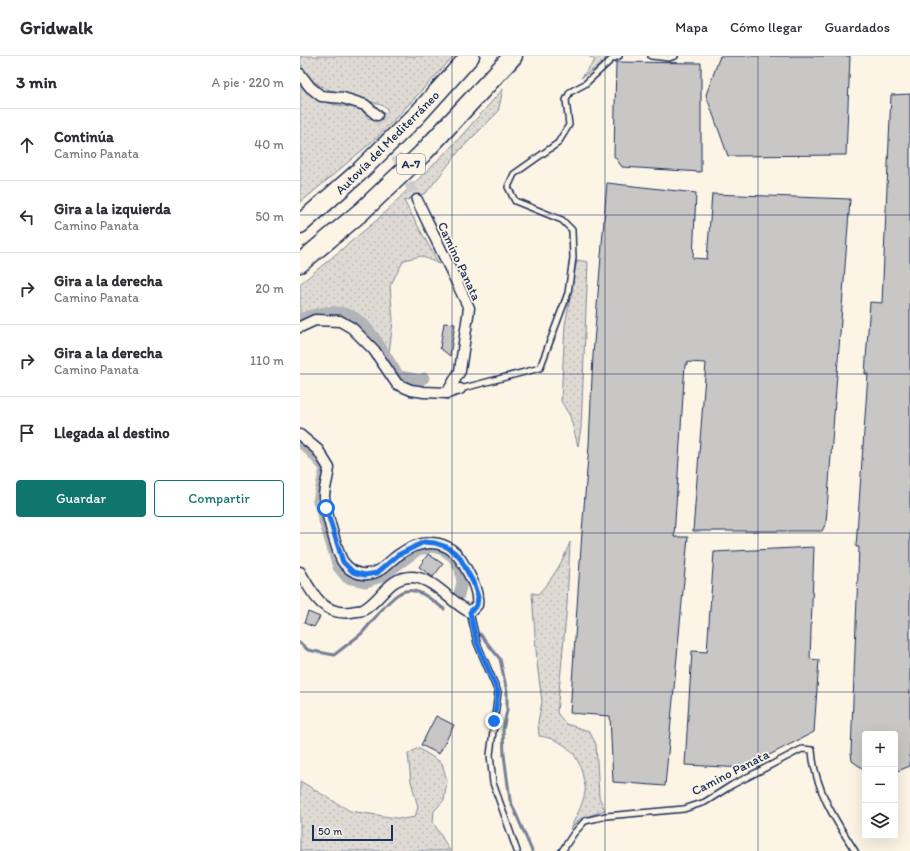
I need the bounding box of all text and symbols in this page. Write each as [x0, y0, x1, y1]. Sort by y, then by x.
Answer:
text: Gridwalk [20, 16, 93, 39]
text: Mapa [675, 19, 708, 36]
text: Cómo llegar [730, 19, 802, 36]
text: Guardados [824, 19, 890, 36]
text: 3 min [16, 72, 57, 92]
text: A pie · 220 m [212, 75, 284, 90]
street label: Autovía del Mediterráneo [332, 87, 443, 197]
text: Continúa [54, 128, 114, 146]
icon: ahead [16, 134, 38, 156]
text: 40 m [254, 137, 284, 152]
text: Camino Panata [54, 146, 139, 161]
road number: A-7 [397, 154, 425, 174]
text: Gira a la izquierda [54, 200, 171, 218]
icon: left [16, 206, 38, 228]
text: 50 m [255, 209, 284, 224]
text: Camino Panata [54, 218, 139, 233]
street label: Camino Panata [435, 220, 484, 303]
text: Gira a la derecha [54, 272, 163, 290]
icon: right [16, 278, 38, 300]
text: 20 m [255, 281, 284, 296]
text: Camino Panata [54, 290, 139, 305]
text: Gira a la derecha [54, 344, 163, 362]
icon: right [16, 350, 38, 372]
text: 110 m [250, 353, 284, 368]
text: Camino Panata [54, 362, 139, 377]
icon: arrive [16, 422, 38, 444]
text: Llegada al destino [54, 424, 170, 442]
button: Guardar [16, 480, 146, 517]
button: Compartir [154, 480, 284, 517]
route start [317, 499, 335, 517]
route end [485, 712, 503, 730]
map controls [862, 731, 898, 839]
button: + [862, 731, 898, 767]
street label: Camino Panata [689, 746, 772, 798]
button: − [862, 767, 898, 803]
button: layers [862, 803, 898, 839]
scale bar [312, 823, 393, 842]
text: 50 m [318, 825, 342, 838]

